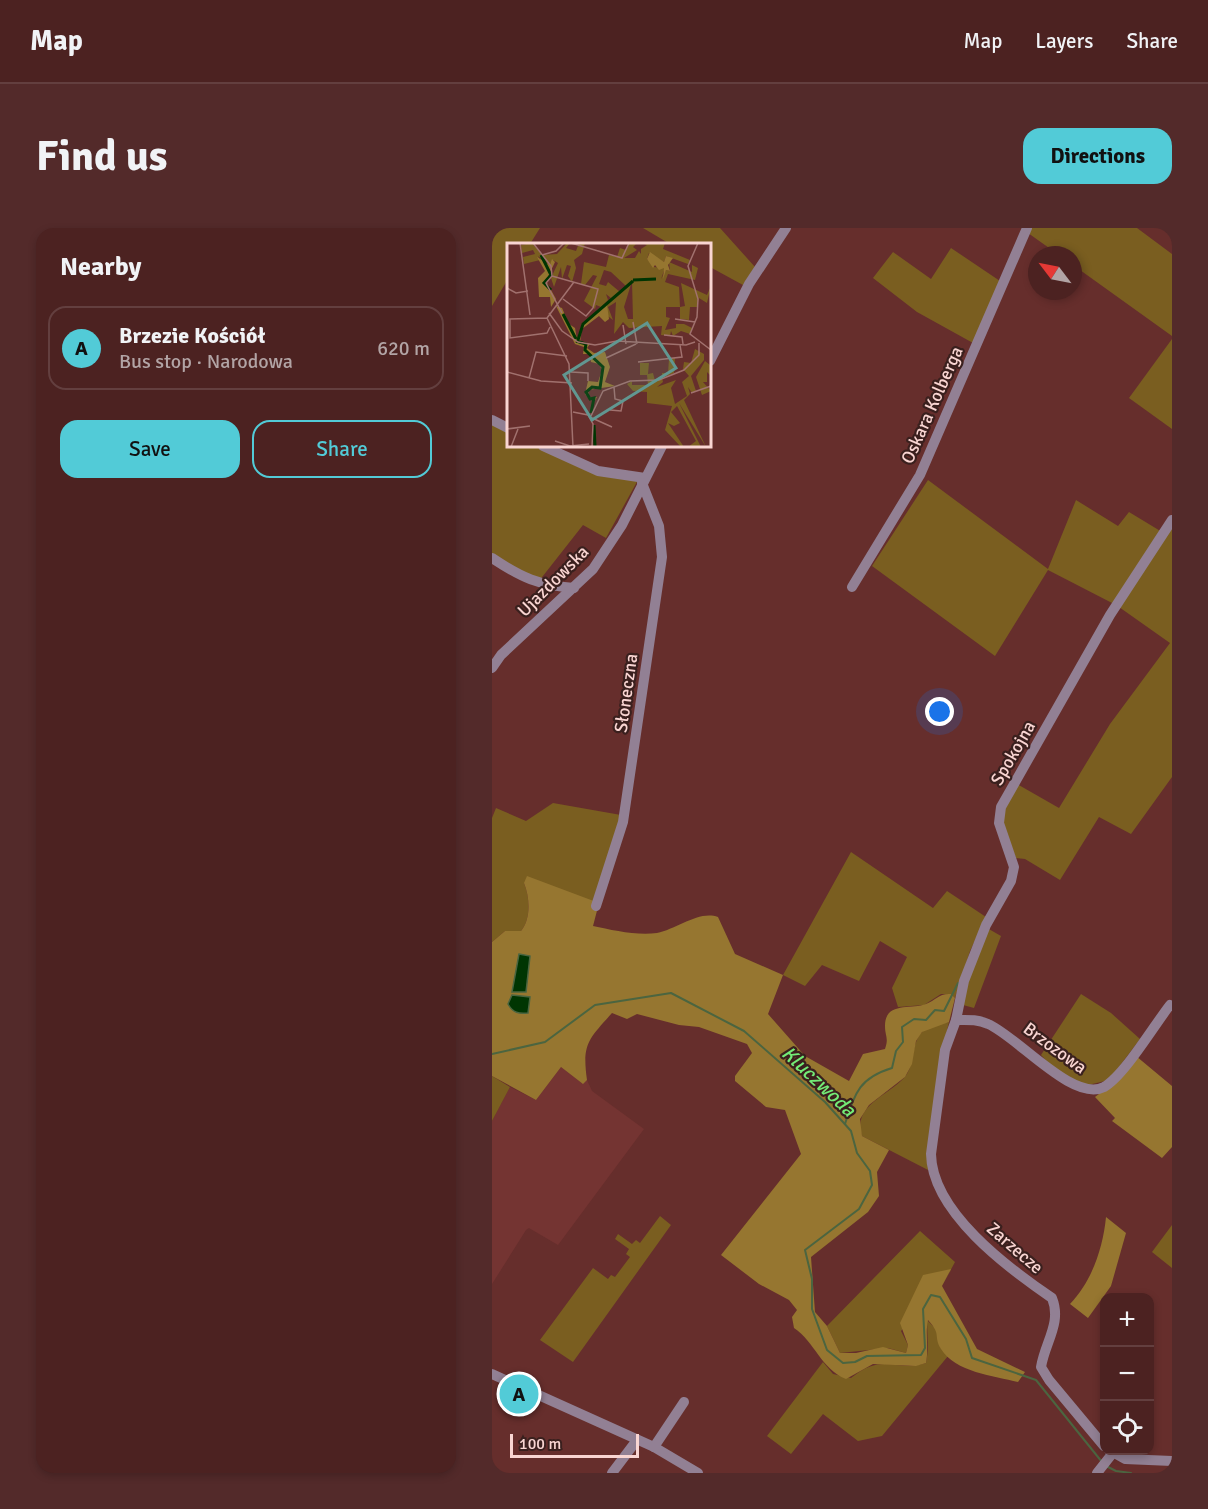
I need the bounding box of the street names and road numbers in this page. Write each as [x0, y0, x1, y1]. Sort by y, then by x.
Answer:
street label: Oskara Kolberga [896, 343, 968, 467]
street label: Ujazdowska [513, 541, 593, 621]
street label: Słoneczna [610, 652, 642, 734]
street label: Spokojna [986, 717, 1040, 789]
street label: Brzozowa [1019, 1018, 1091, 1078]
street label: Zarzecze [982, 1217, 1048, 1279]

